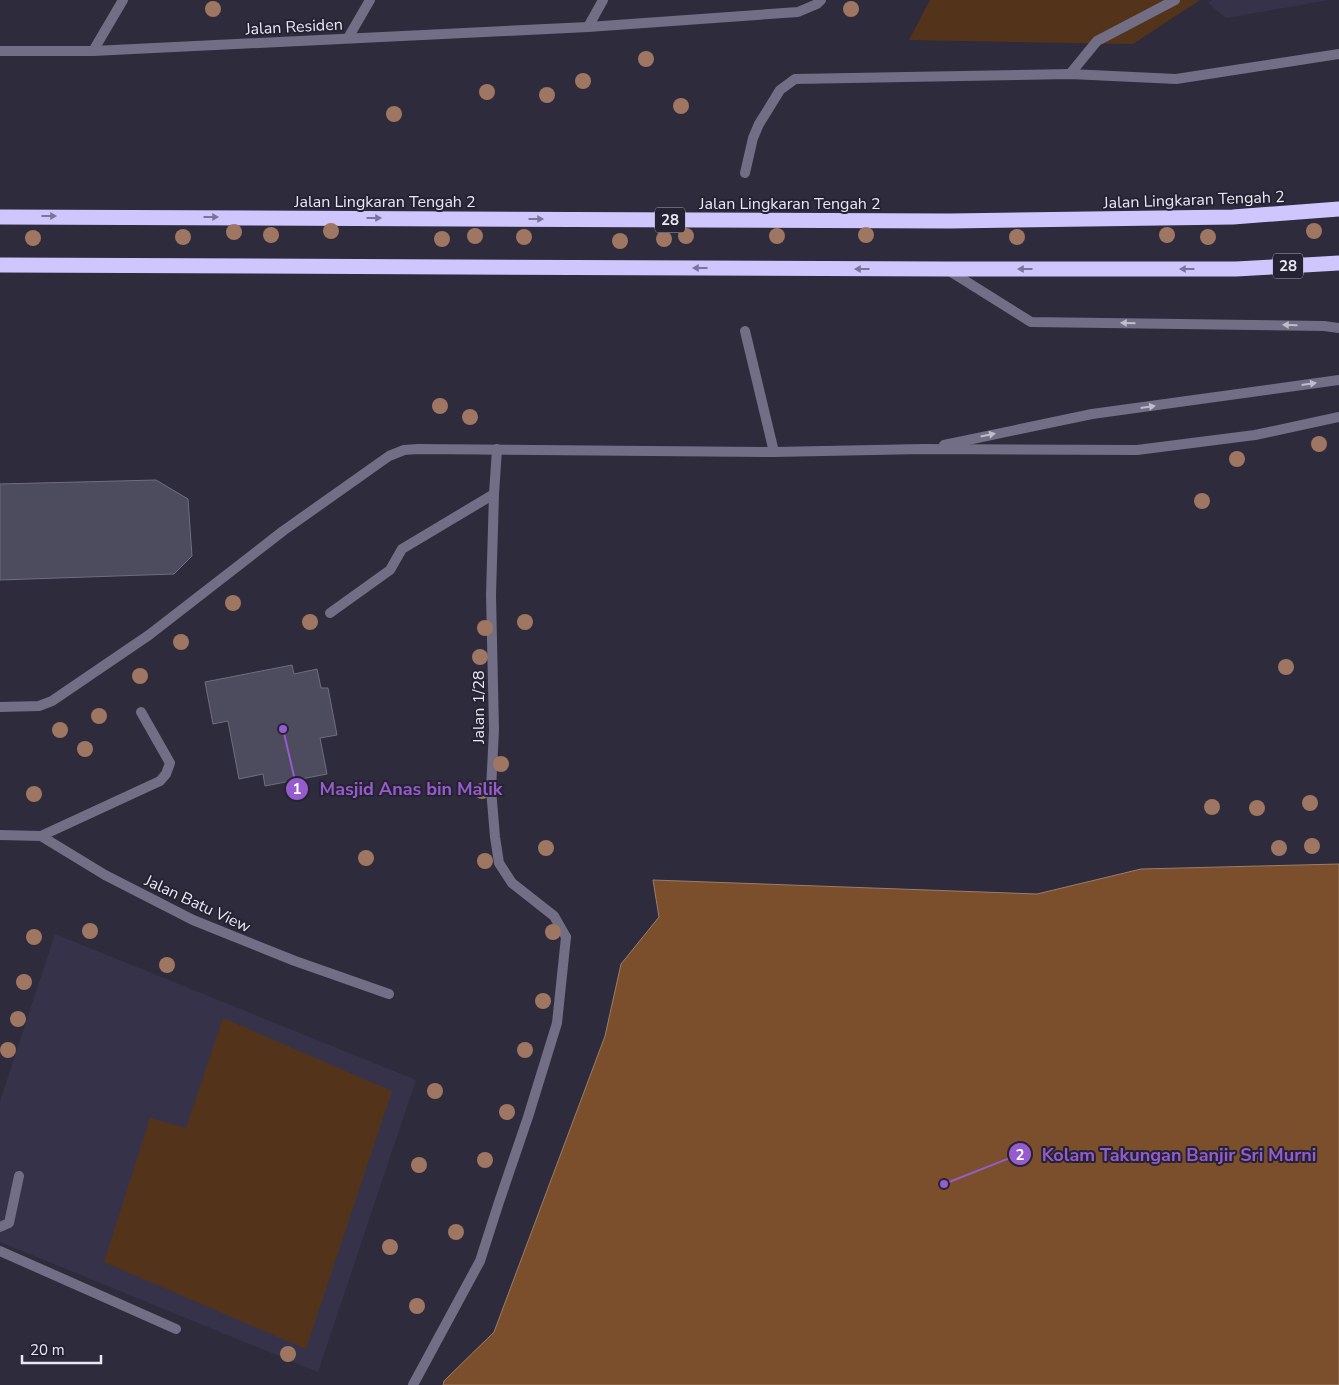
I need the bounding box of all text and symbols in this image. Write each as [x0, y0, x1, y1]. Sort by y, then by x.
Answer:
street label: Jalan Residen [244, 13, 343, 41]
street label: Jalan Lingkaran Tengah 2 [1102, 186, 1285, 214]
street label: Jalan Lingkaran Tengah 2 [293, 191, 476, 213]
street label: Jalan Lingkaran Tengah 2 [698, 193, 881, 215]
road number: 28 [655, 208, 685, 232]
one-way arrow [41, 212, 57, 220]
one-way arrow [203, 213, 219, 221]
one-way arrow [366, 214, 382, 222]
one-way arrow [528, 215, 544, 223]
road number: 28 [1273, 254, 1303, 278]
one-way arrow [692, 264, 708, 272]
one-way arrow [854, 265, 870, 273]
one-way arrow [1017, 265, 1033, 273]
one-way arrow [1179, 265, 1195, 273]
one-way arrow [1120, 319, 1136, 327]
one-way arrow [1282, 321, 1298, 329]
one-way arrow [1301, 380, 1317, 388]
one-way arrow [1140, 402, 1156, 410]
one-way arrow [980, 431, 996, 439]
street label: Jalan 1/28 [468, 670, 490, 745]
callout: Masjid Anas bin Malik [284, 773, 512, 806]
text: Masjid Anas bin Malik [320, 777, 503, 801]
text: 1 [292, 779, 302, 799]
street label: Jalan Batu View [140, 869, 255, 938]
callout: Kolam Takungan Banjir Sri Murni [1007, 1138, 1327, 1171]
text: Kolam Takungan Banjir Sri Murni [1042, 1143, 1316, 1167]
text: 2 [1015, 1145, 1025, 1165]
scale bar [22, 1332, 101, 1364]
text: 20 m [30, 1340, 65, 1360]

